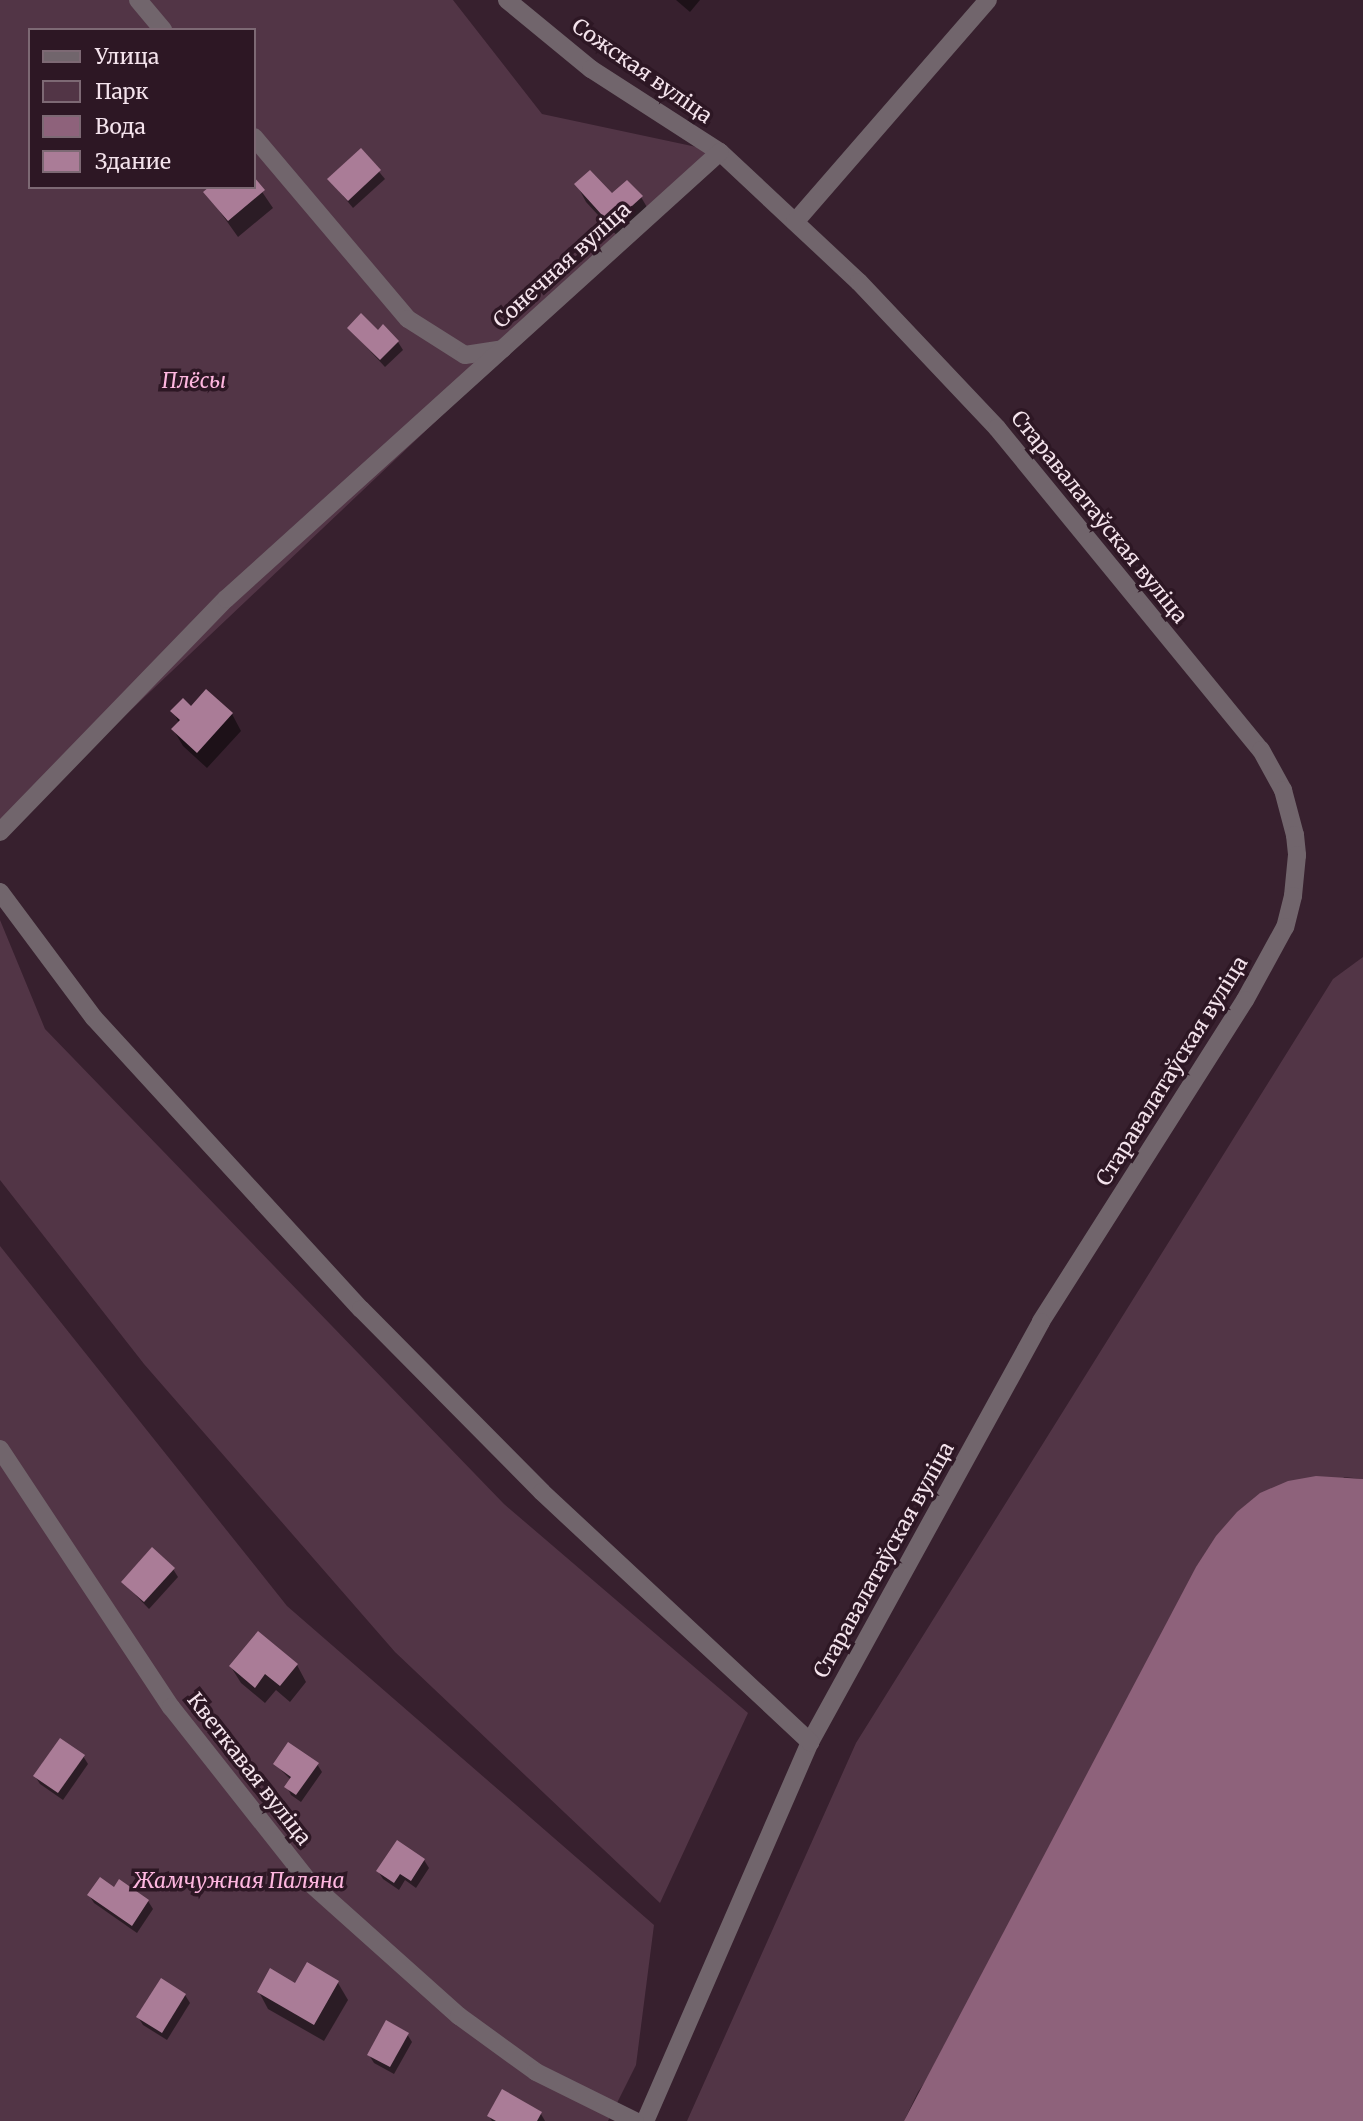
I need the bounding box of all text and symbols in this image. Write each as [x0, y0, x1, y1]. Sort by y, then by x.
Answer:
street label: Сожская вуліца [567, 13, 717, 129]
legend [28, 28, 256, 189]
text: Улица [95, 43, 159, 70]
text: Парк [95, 78, 149, 105]
text: Вода [95, 113, 146, 140]
text: Здание [95, 148, 171, 175]
street label: Сонечная вуліца [488, 197, 636, 333]
park label: Плёсы [162, 368, 226, 394]
street label: Старавалатаўская вуліца [1006, 406, 1192, 628]
street label: Старавалатаўская вуліца [1091, 952, 1253, 1190]
street label: Старавалатаўская вуліца [809, 1438, 959, 1682]
street label: Кветкавая вуліца [182, 1688, 316, 1850]
park label: Жамчужная Паляна [133, 1868, 345, 1894]

